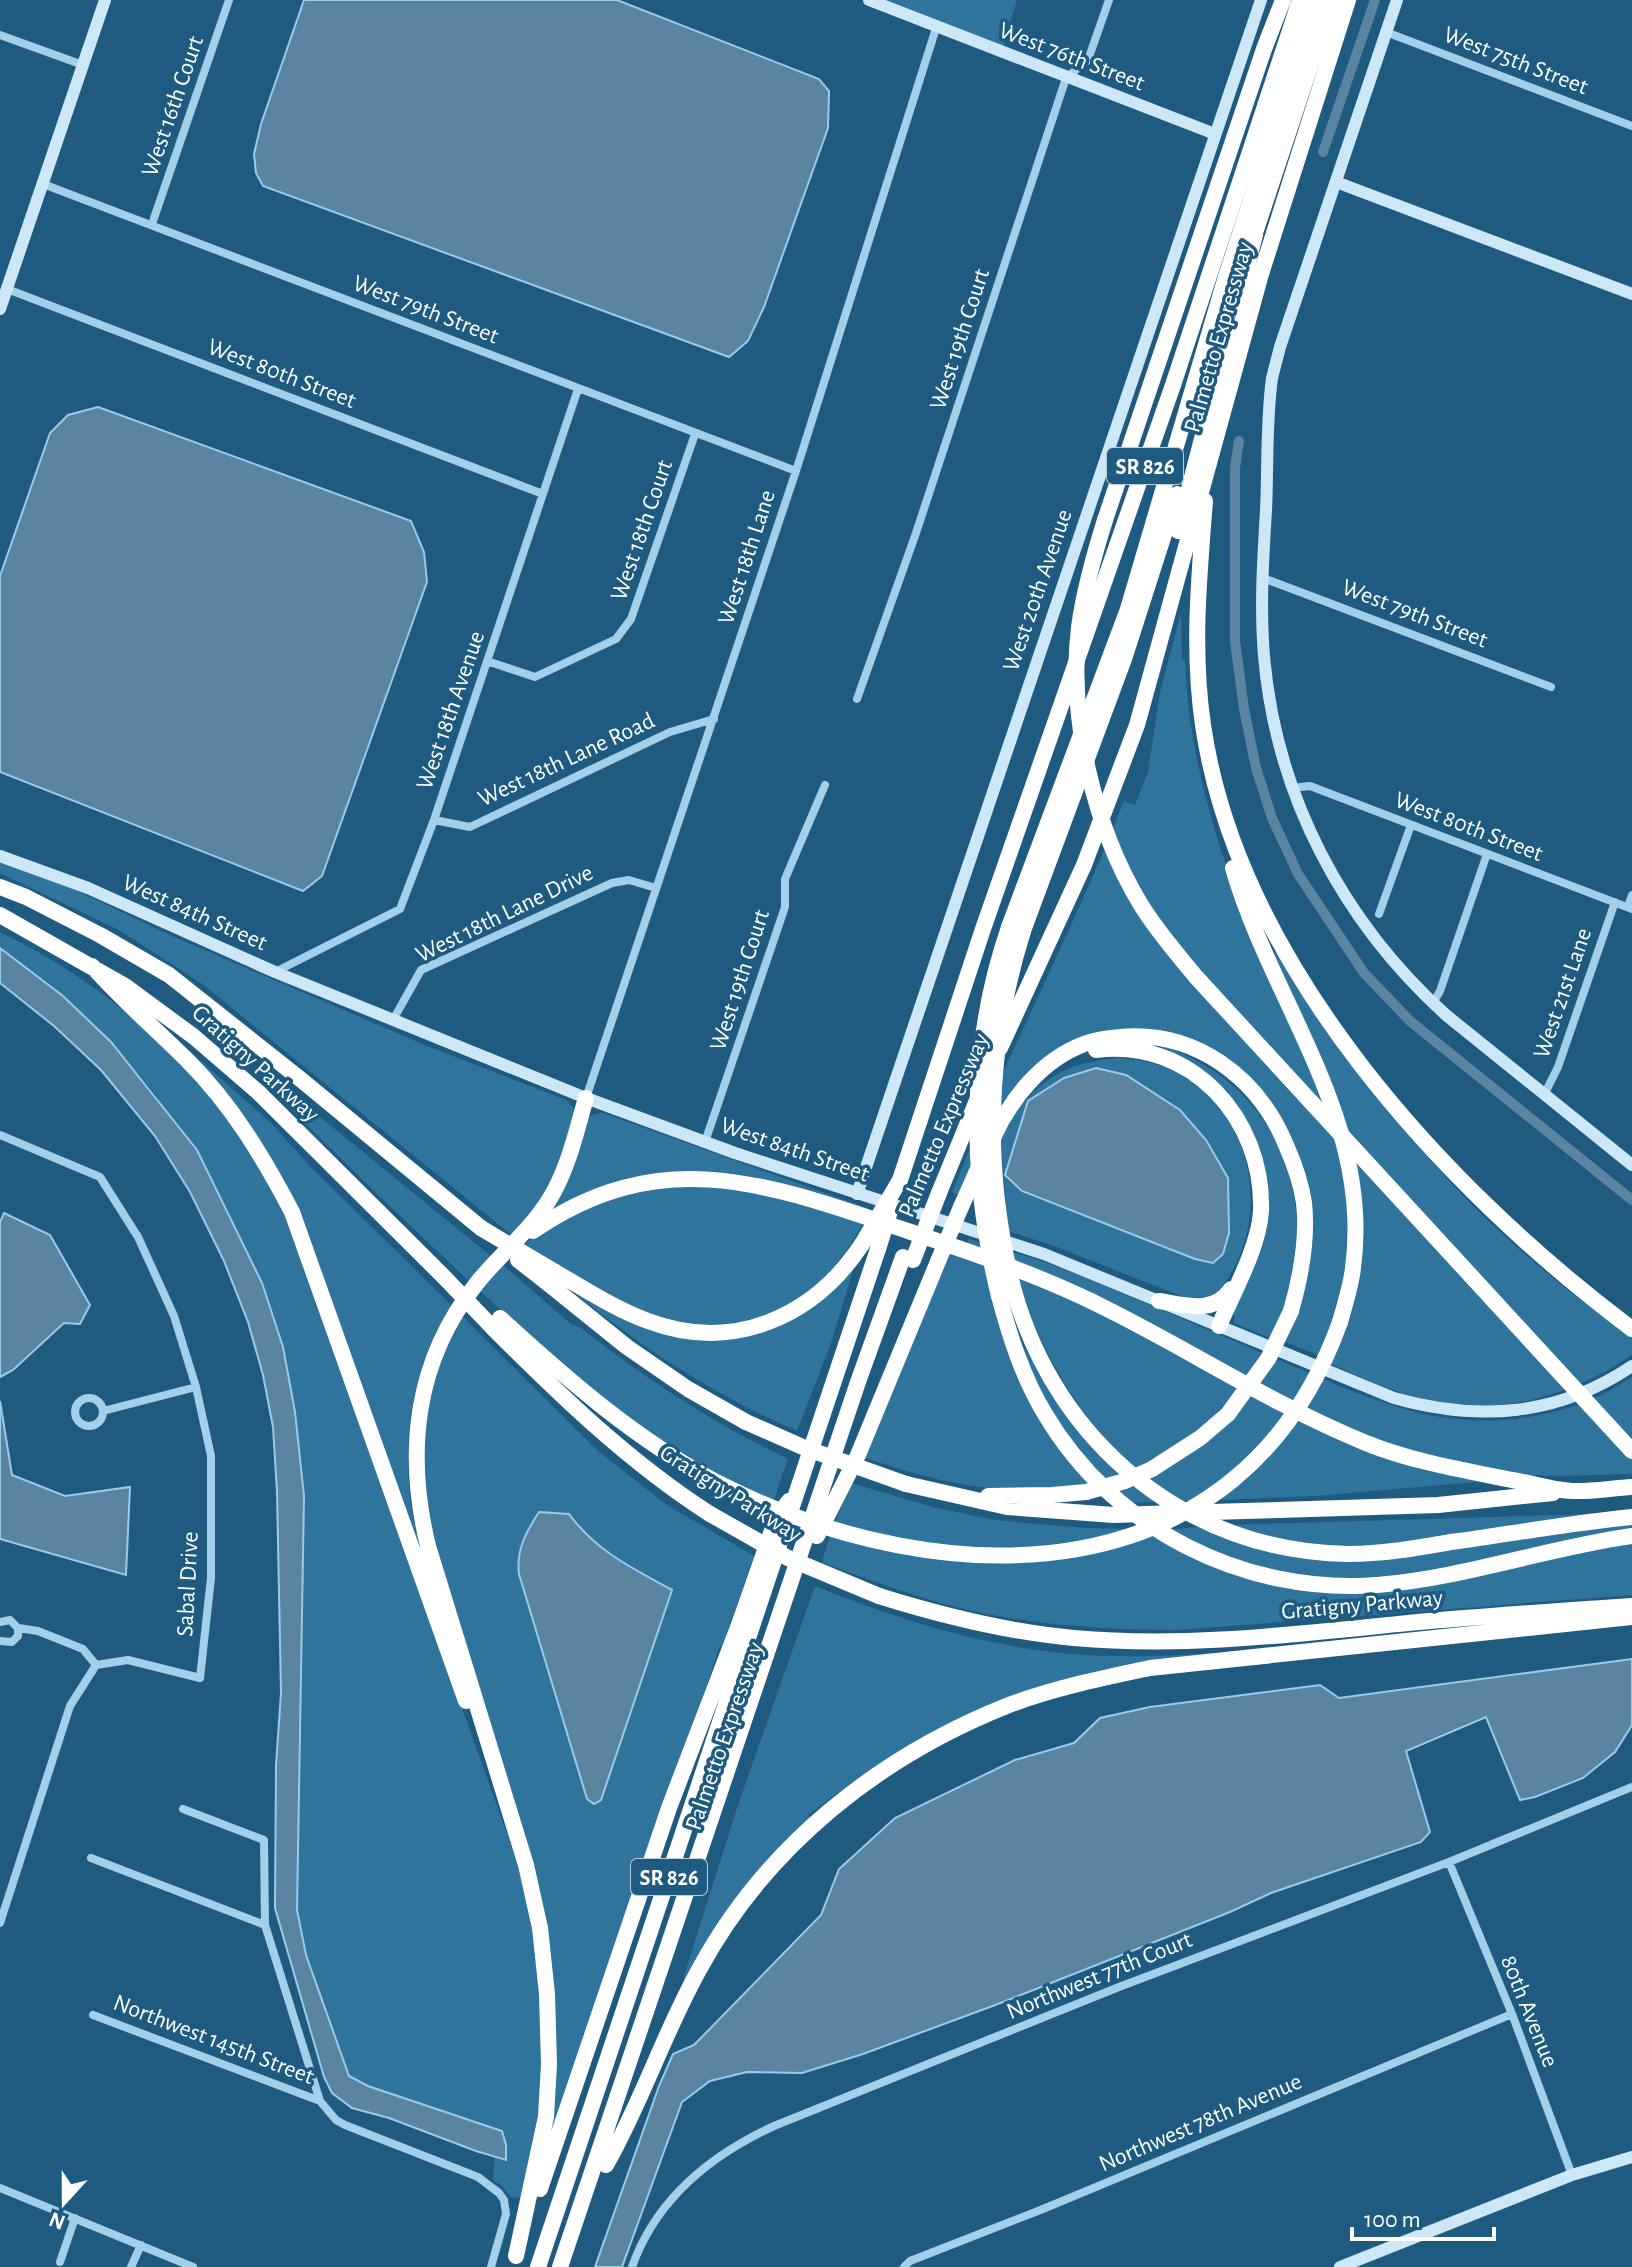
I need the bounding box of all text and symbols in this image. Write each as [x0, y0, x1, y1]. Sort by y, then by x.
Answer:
street label: West 76th Street [996, 18, 1148, 96]
street label: West 75th Street [1440, 22, 1591, 100]
street label: West 16th Court [138, 33, 208, 180]
street label: Palmetto Expressway [1180, 239, 1258, 435]
street label: West 19th Court [926, 265, 994, 413]
street label: West 79th Street [350, 271, 502, 349]
street label: West 80th Street [204, 335, 359, 413]
road number: SR 826 [1107, 448, 1183, 484]
street label: West 18th Court [607, 457, 677, 604]
street label: West 18th Lane [714, 487, 780, 628]
street label: West 20th Avenue [999, 506, 1077, 674]
street label: West 79th Street [1339, 575, 1491, 653]
street label: West 18th Avenue [413, 628, 489, 793]
street label: West 18th Lane Road [475, 709, 658, 811]
street label: West 80th Street [1391, 788, 1546, 866]
street label: West 18th Lane Drive [412, 861, 597, 967]
street label: West 84th Street [119, 870, 271, 956]
street label: West 19th Court [706, 906, 774, 1054]
street label: West 21st Lane [1529, 925, 1596, 1061]
street label: Gratigny Parkway [187, 1001, 324, 1127]
street label: Palmetto Expressway [894, 1030, 993, 1221]
street label: West 84th Street [717, 1113, 872, 1187]
street label: Gratigny Parkway [655, 1441, 806, 1547]
street label: Sabal Drive [173, 1531, 203, 1637]
street label: Gratigny Parkway [1280, 1586, 1444, 1624]
street label: Palmetto Expressway [681, 1639, 768, 1833]
road number: SR 826 [631, 1859, 707, 1895]
street label: Northwest 77th Court [1003, 1928, 1196, 2024]
street label: 80th Avenue [1496, 1952, 1562, 2071]
street label: Northwest 145th Street [110, 1991, 318, 2089]
street label: Northwest 78th Avenue [1095, 2069, 1305, 2177]
north arrow [24, 2163, 104, 2243]
scale bar [1352, 2191, 1494, 2241]
text: N [46, 2208, 68, 2234]
text: 100 m [1364, 2208, 1421, 2232]

